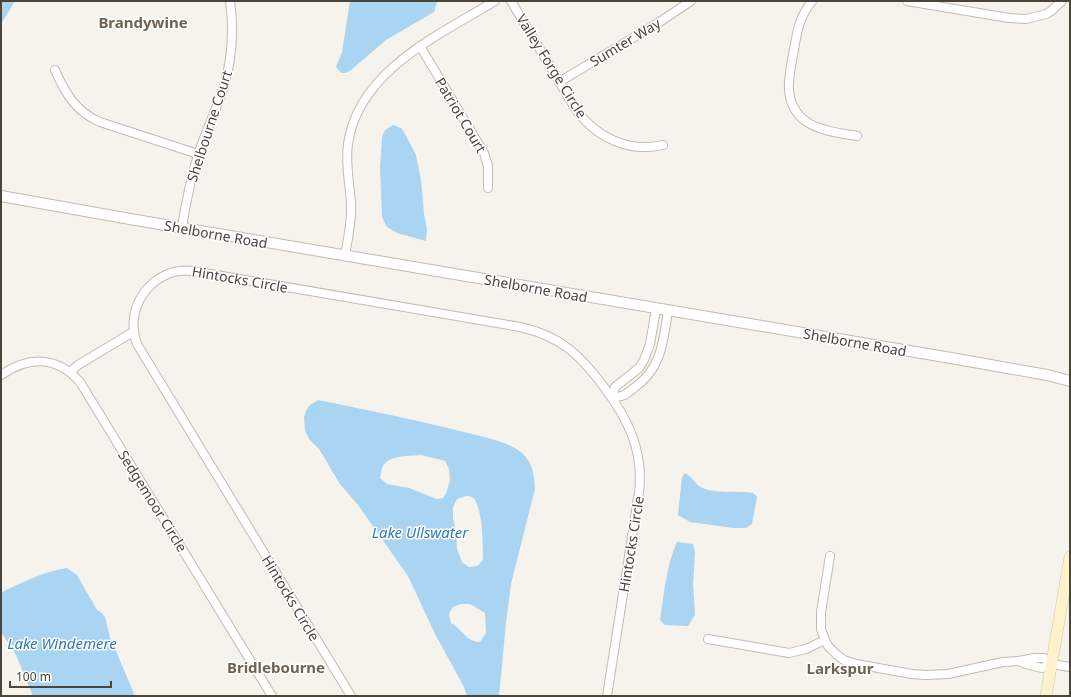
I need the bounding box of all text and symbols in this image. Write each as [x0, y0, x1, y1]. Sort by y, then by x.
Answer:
street label: Valley Forge Circle [512, 10, 592, 122]
district label: Brandywine [98, 12, 188, 32]
street label: Sumter Way [586, 13, 665, 71]
street label: Shelbourne Court [182, 68, 236, 184]
street label: Patriot Court [431, 74, 491, 156]
street label: Shelborne Road [163, 216, 269, 252]
street label: Hintocks Circle [191, 261, 289, 297]
street label: Shelborne Road [483, 270, 589, 306]
street label: Shelborne Road [802, 324, 908, 360]
street label: Sedgemoor Circle [114, 447, 192, 555]
street label: Hintocks Circle [614, 495, 648, 593]
water label: Lake Ullswater [372, 522, 469, 542]
street label: Hintocks Circle [258, 552, 324, 645]
water label: Lake Windemere [7, 633, 117, 653]
district label: Bridlebourne [227, 657, 325, 677]
district label: Larkspur [807, 658, 874, 678]
scale bar [10, 663, 111, 689]
text: 100 m [16, 668, 51, 685]

